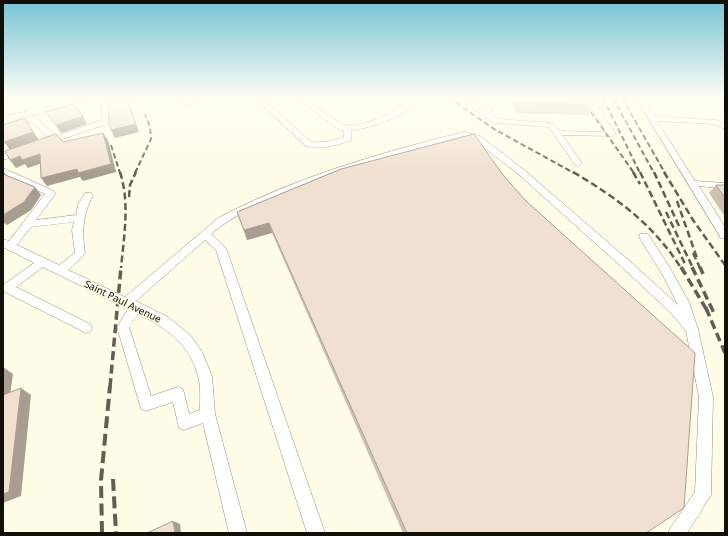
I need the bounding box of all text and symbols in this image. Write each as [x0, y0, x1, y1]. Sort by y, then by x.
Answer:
street label: Saint Paul Avenue [82, 276, 164, 326]

